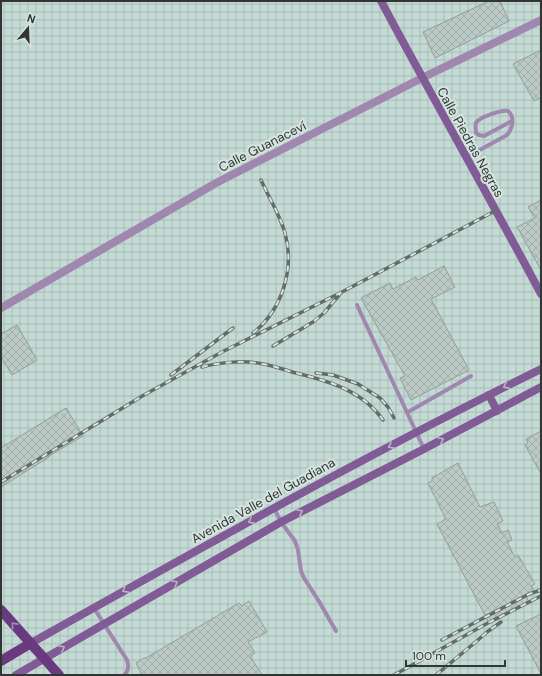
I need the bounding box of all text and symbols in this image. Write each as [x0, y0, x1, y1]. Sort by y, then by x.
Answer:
north arrow [8, 8, 48, 48]
text: N [25, 11, 37, 26]
street label: Calle Piedras Negras [433, 84, 508, 200]
street label: Calle Guanaceví [215, 117, 309, 176]
one-way arrow [503, 381, 510, 389]
one-way arrow [436, 438, 444, 445]
one-way arrow [387, 441, 395, 449]
street label: Avenida Valle del Guadiana [188, 454, 338, 547]
one-way arrow [296, 510, 303, 517]
one-way arrow [248, 516, 255, 523]
one-way arrow [171, 581, 178, 588]
one-way arrow [122, 586, 129, 593]
one-way arrow [12, 622, 19, 630]
scale bar [406, 642, 505, 668]
one-way arrow [58, 646, 65, 653]
text: 100 m [412, 648, 446, 664]

